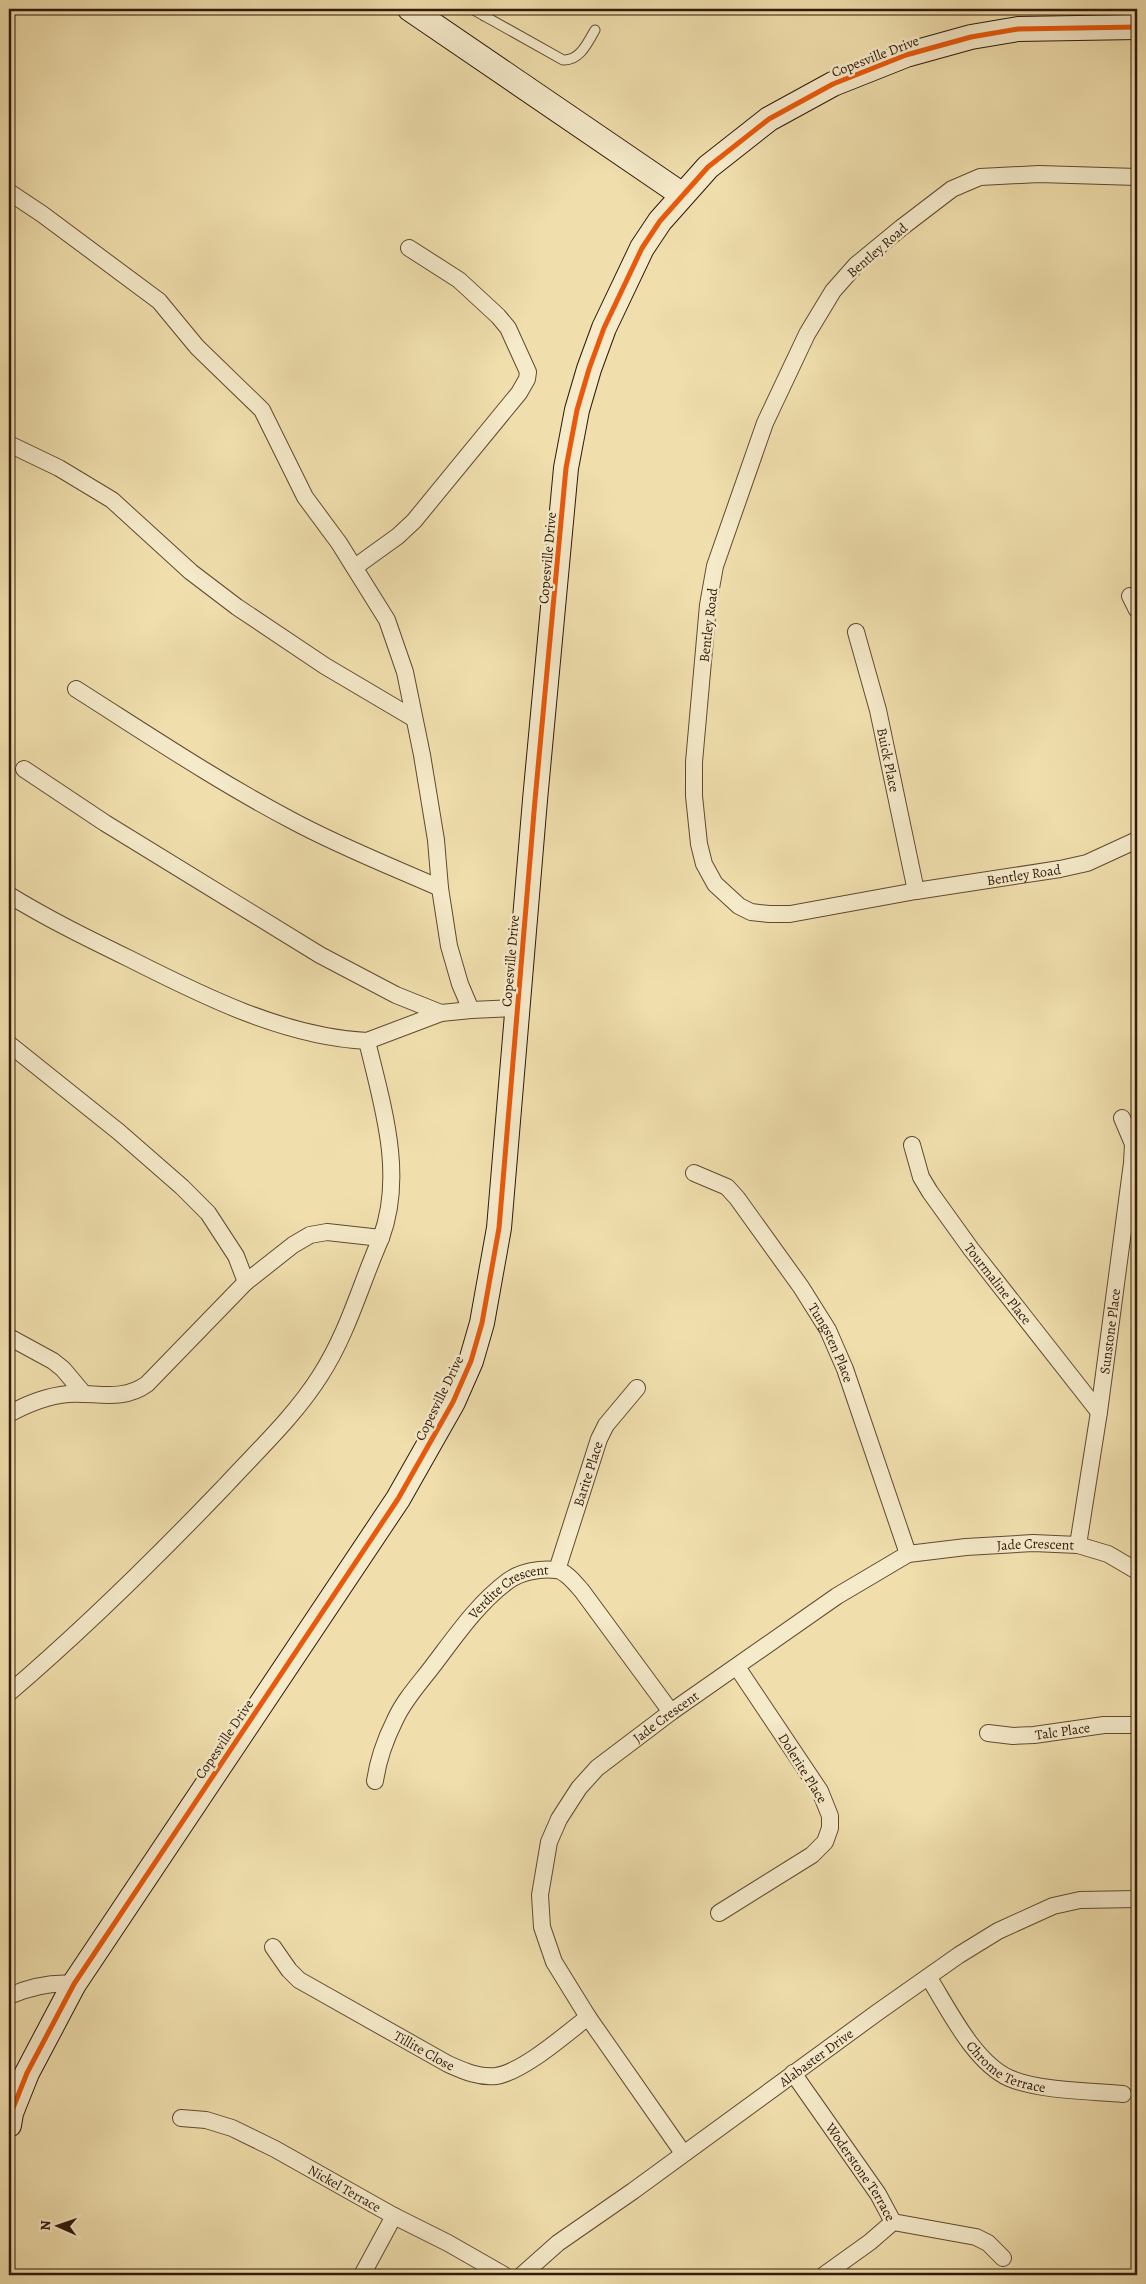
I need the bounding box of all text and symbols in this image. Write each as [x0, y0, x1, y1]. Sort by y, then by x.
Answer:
street label: Copesville Drive [829, 31, 922, 82]
street label: Bentley Road [843, 218, 912, 282]
street label: Copesville Drive [534, 511, 561, 605]
street label: Bentley Road [695, 586, 723, 663]
street label: Buick Place [872, 726, 904, 794]
street label: Bentley Road [985, 860, 1063, 890]
street label: Copesville Drive [497, 914, 524, 1008]
street label: Tourmaline Place [960, 1239, 1036, 1329]
street label: Sunstone Place [1095, 1287, 1125, 1375]
street label: Tungsten Place [803, 1300, 858, 1385]
street label: Copesville Drive [411, 1353, 468, 1444]
street label: Barite Place [569, 1439, 608, 1509]
street label: Jade Crescent [996, 1534, 1075, 1555]
street label: Verdite Crescent [463, 1560, 549, 1624]
street label: Jade Crescent [629, 1686, 703, 1748]
street label: Copesville Drive [191, 1696, 258, 1783]
street label: Talc Place [1034, 1718, 1091, 1745]
street label: Dolerite Place [774, 1730, 832, 1807]
street label: Alabaster Drive [774, 2024, 857, 2092]
street label: Tillite Close [390, 2026, 457, 2076]
street label: Chrome Terrace [962, 2037, 1047, 2097]
street label: Woderstone Terrace [820, 2118, 900, 2225]
street label: Nickel Terrace [304, 2160, 384, 2217]
north arrow [32, 2202, 82, 2252]
text: N [36, 2220, 55, 2231]

